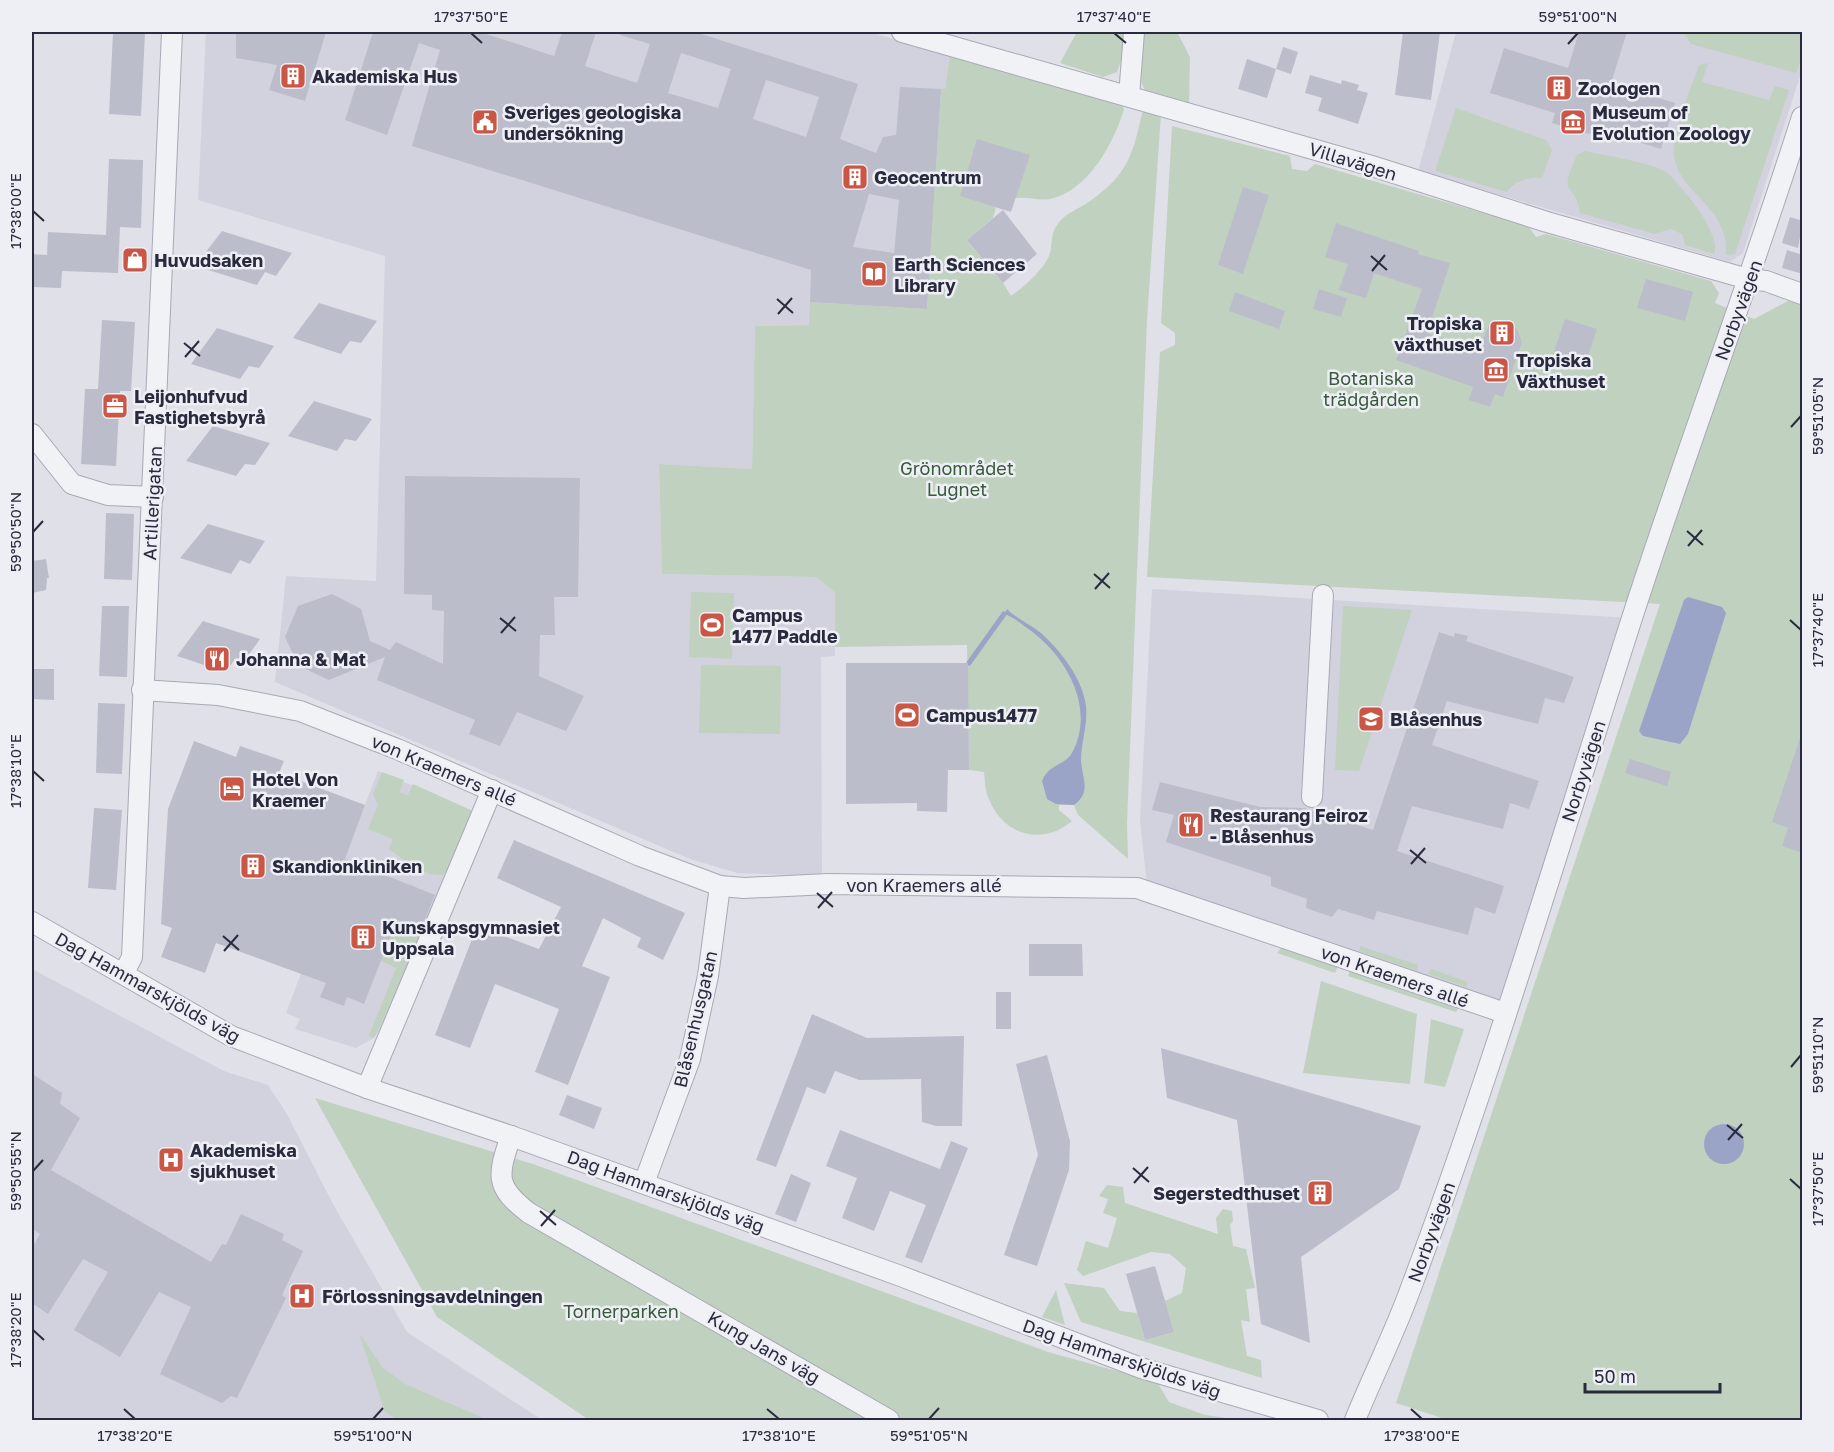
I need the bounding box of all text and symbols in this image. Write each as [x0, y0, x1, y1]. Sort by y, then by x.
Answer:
text: 17°37'50"E [434, 7, 508, 25]
text: 17°37'40"E [1077, 7, 1151, 25]
text: 59°51'00"N [1539, 7, 1617, 25]
building icon: Akademiska Hus [278, 61, 308, 91]
place label: Akademiska Hus [312, 65, 458, 87]
building icon: Zoologen [1544, 73, 1574, 103]
place label: Zoologen [1578, 77, 1660, 99]
place label: Sveriges geologiska undersökning [504, 101, 681, 144]
place label: Museum of Evolution Zoology [1592, 101, 1751, 144]
public building icon: Sveriges geologiska undersökning [470, 107, 500, 137]
museum icon: Museum of Evolution Zoology [1558, 107, 1588, 137]
street label: Villavägen [1306, 137, 1400, 185]
building icon: Geocentrum [840, 162, 870, 192]
place label: Geocentrum [874, 166, 981, 188]
text: 17°38'00"E [6, 173, 24, 249]
shop icon: Huvudsaken [120, 245, 150, 275]
place label: Huvudsaken [154, 249, 263, 271]
place label: Earth Sciences Library [894, 253, 1026, 296]
street label: Norbyvägen [1710, 257, 1766, 363]
library icon: Earth Sciences Library [859, 259, 889, 289]
place label: Tropiska växthuset [1394, 312, 1482, 355]
building icon: Tropiska växthuset [1487, 318, 1517, 348]
place label: Tropiska Växthuset [1516, 349, 1605, 392]
museum icon: Tropiska Växthuset [1481, 355, 1511, 385]
park label: Botaniska trädgården [1323, 367, 1419, 410]
text: 59°51'05"N [1808, 377, 1826, 455]
place label: Leijonhufvud Fastighetsbyrå [134, 385, 265, 428]
office icon: Leijonhufvud Fastighetsbyrå [100, 391, 130, 421]
street label: Artillerigatan [138, 445, 166, 561]
park label: Grönområdet Lugnet [900, 457, 1014, 500]
text: 59°50'50"N [6, 492, 24, 572]
text: 17°37'40"E [1808, 593, 1826, 667]
place label: Campus 1477 Paddle [732, 604, 838, 647]
sports icon: Campus 1477 Paddle [697, 610, 727, 640]
restaurant icon: Johanna & Mat [202, 644, 232, 674]
place label: Johanna & Mat [236, 648, 366, 670]
sports icon: Campus1477 [892, 700, 922, 730]
place label: Campus1477 [926, 704, 1037, 726]
school or university icon: Blåsenhus [1356, 704, 1386, 734]
place label: Blåsenhus [1390, 708, 1482, 730]
street label: Norbyvägen [1556, 718, 1610, 824]
street label: von Kraemers allé [368, 730, 520, 810]
text: 17°38'10"E [6, 734, 24, 808]
place label: Hotel Von Kraemer [252, 768, 338, 811]
hotel icon: Hotel Von Kraemer [217, 774, 247, 804]
place label: Restaurang Feiroz - Blåsenhus [1210, 804, 1368, 847]
restaurant icon: Restaurang Feiroz - Blåsenhus [1176, 810, 1206, 840]
building icon: Skandionkliniken [238, 851, 268, 881]
place label: Skandionkliniken [272, 855, 422, 877]
street label: von Kraemers allé [846, 874, 1002, 896]
place label: Kunskapsgymnasiet Uppsala [382, 916, 560, 959]
building icon: Kunskapsgymnasiet Uppsala [348, 922, 378, 952]
street label: Dag Hammarskjölds väg [52, 927, 244, 1047]
street label: von Kraemers allé [1318, 940, 1472, 1012]
street label: Blåsenhusgatan [669, 948, 721, 1090]
text: 59°51'10"N [1808, 1017, 1826, 1093]
text: 59°50'55"N [6, 1131, 24, 1211]
place label: Akademiska sjukhuset [190, 1139, 297, 1182]
hospital icon: Akademiska sjukhuset [156, 1145, 186, 1175]
street label: Dag Hammarskjölds väg [564, 1145, 768, 1237]
text: 17°37'50"E [1808, 1152, 1826, 1226]
building icon: Segerstedthuset [1305, 1178, 1335, 1208]
street label: Norbyvägen [1403, 1179, 1459, 1285]
place label: Segerstedthuset [1153, 1182, 1300, 1204]
hospital icon: Förlossningsavdelningen [287, 1281, 317, 1311]
place label: Förlossningsavdelningen [322, 1285, 543, 1307]
text: 17°38'20"E [6, 1292, 24, 1368]
park label: Tornerparken [563, 1300, 679, 1322]
street label: Kung Jans väg [704, 1306, 824, 1388]
street label: Dag Hammarskjölds väg [1020, 1314, 1224, 1402]
scale bar [1585, 1356, 1720, 1394]
text: 50 m [1594, 1365, 1636, 1387]
text: 17°38'20"E [97, 1426, 173, 1444]
text: 59°51'00"N [334, 1426, 412, 1444]
text: 17°38'10"E [742, 1426, 816, 1444]
text: 59°51'05"N [890, 1426, 968, 1444]
text: 17°38'00"E [1384, 1426, 1460, 1444]

